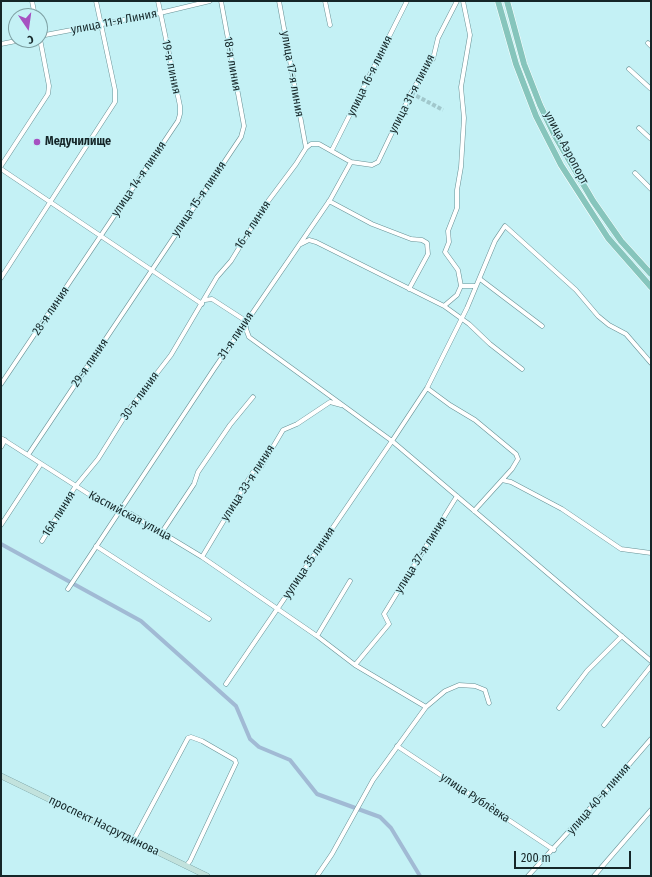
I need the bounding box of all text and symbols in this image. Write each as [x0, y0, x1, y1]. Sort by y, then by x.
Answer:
street label: улица 11-я Линия [70, 7, 158, 37]
north arrow [8, 8, 48, 48]
street label: улица 17-я линия [277, 30, 307, 118]
text: С [26, 32, 35, 46]
street label: улица 16-я линия [344, 33, 396, 119]
street label: 18-я линия [220, 36, 244, 92]
street label: 19-я линия [158, 39, 184, 95]
street label: улица 31-я линия [386, 52, 438, 136]
street label: улица Аэропорт [541, 109, 591, 187]
place label: Медучилище [45, 135, 111, 149]
marker: Медучилище [32, 137, 42, 147]
street label: улица 14-я линия [108, 139, 170, 219]
street label: улица 15-я линия [169, 159, 229, 239]
street label: 16-я линия [232, 198, 274, 252]
street label: 28-я линия [29, 284, 73, 338]
street label: 31-я линия [215, 309, 257, 363]
street label: 29-я линия [69, 336, 111, 390]
street label: 30-я линия [118, 369, 162, 423]
street label: улица 33-я линия [218, 442, 278, 524]
street label: 16А линия [39, 488, 79, 540]
street label: Каспийская улица [86, 488, 174, 544]
street label: улица 37-я линия [392, 514, 450, 596]
street label: уулица 35 линия [280, 524, 338, 602]
street label: улица 40-я линия [564, 761, 634, 837]
street label: улица Рублёвка [438, 770, 512, 826]
street label: проспект Насрутдинова [46, 793, 162, 859]
scale bar [516, 843, 633, 869]
text: 200 m [521, 851, 551, 865]

